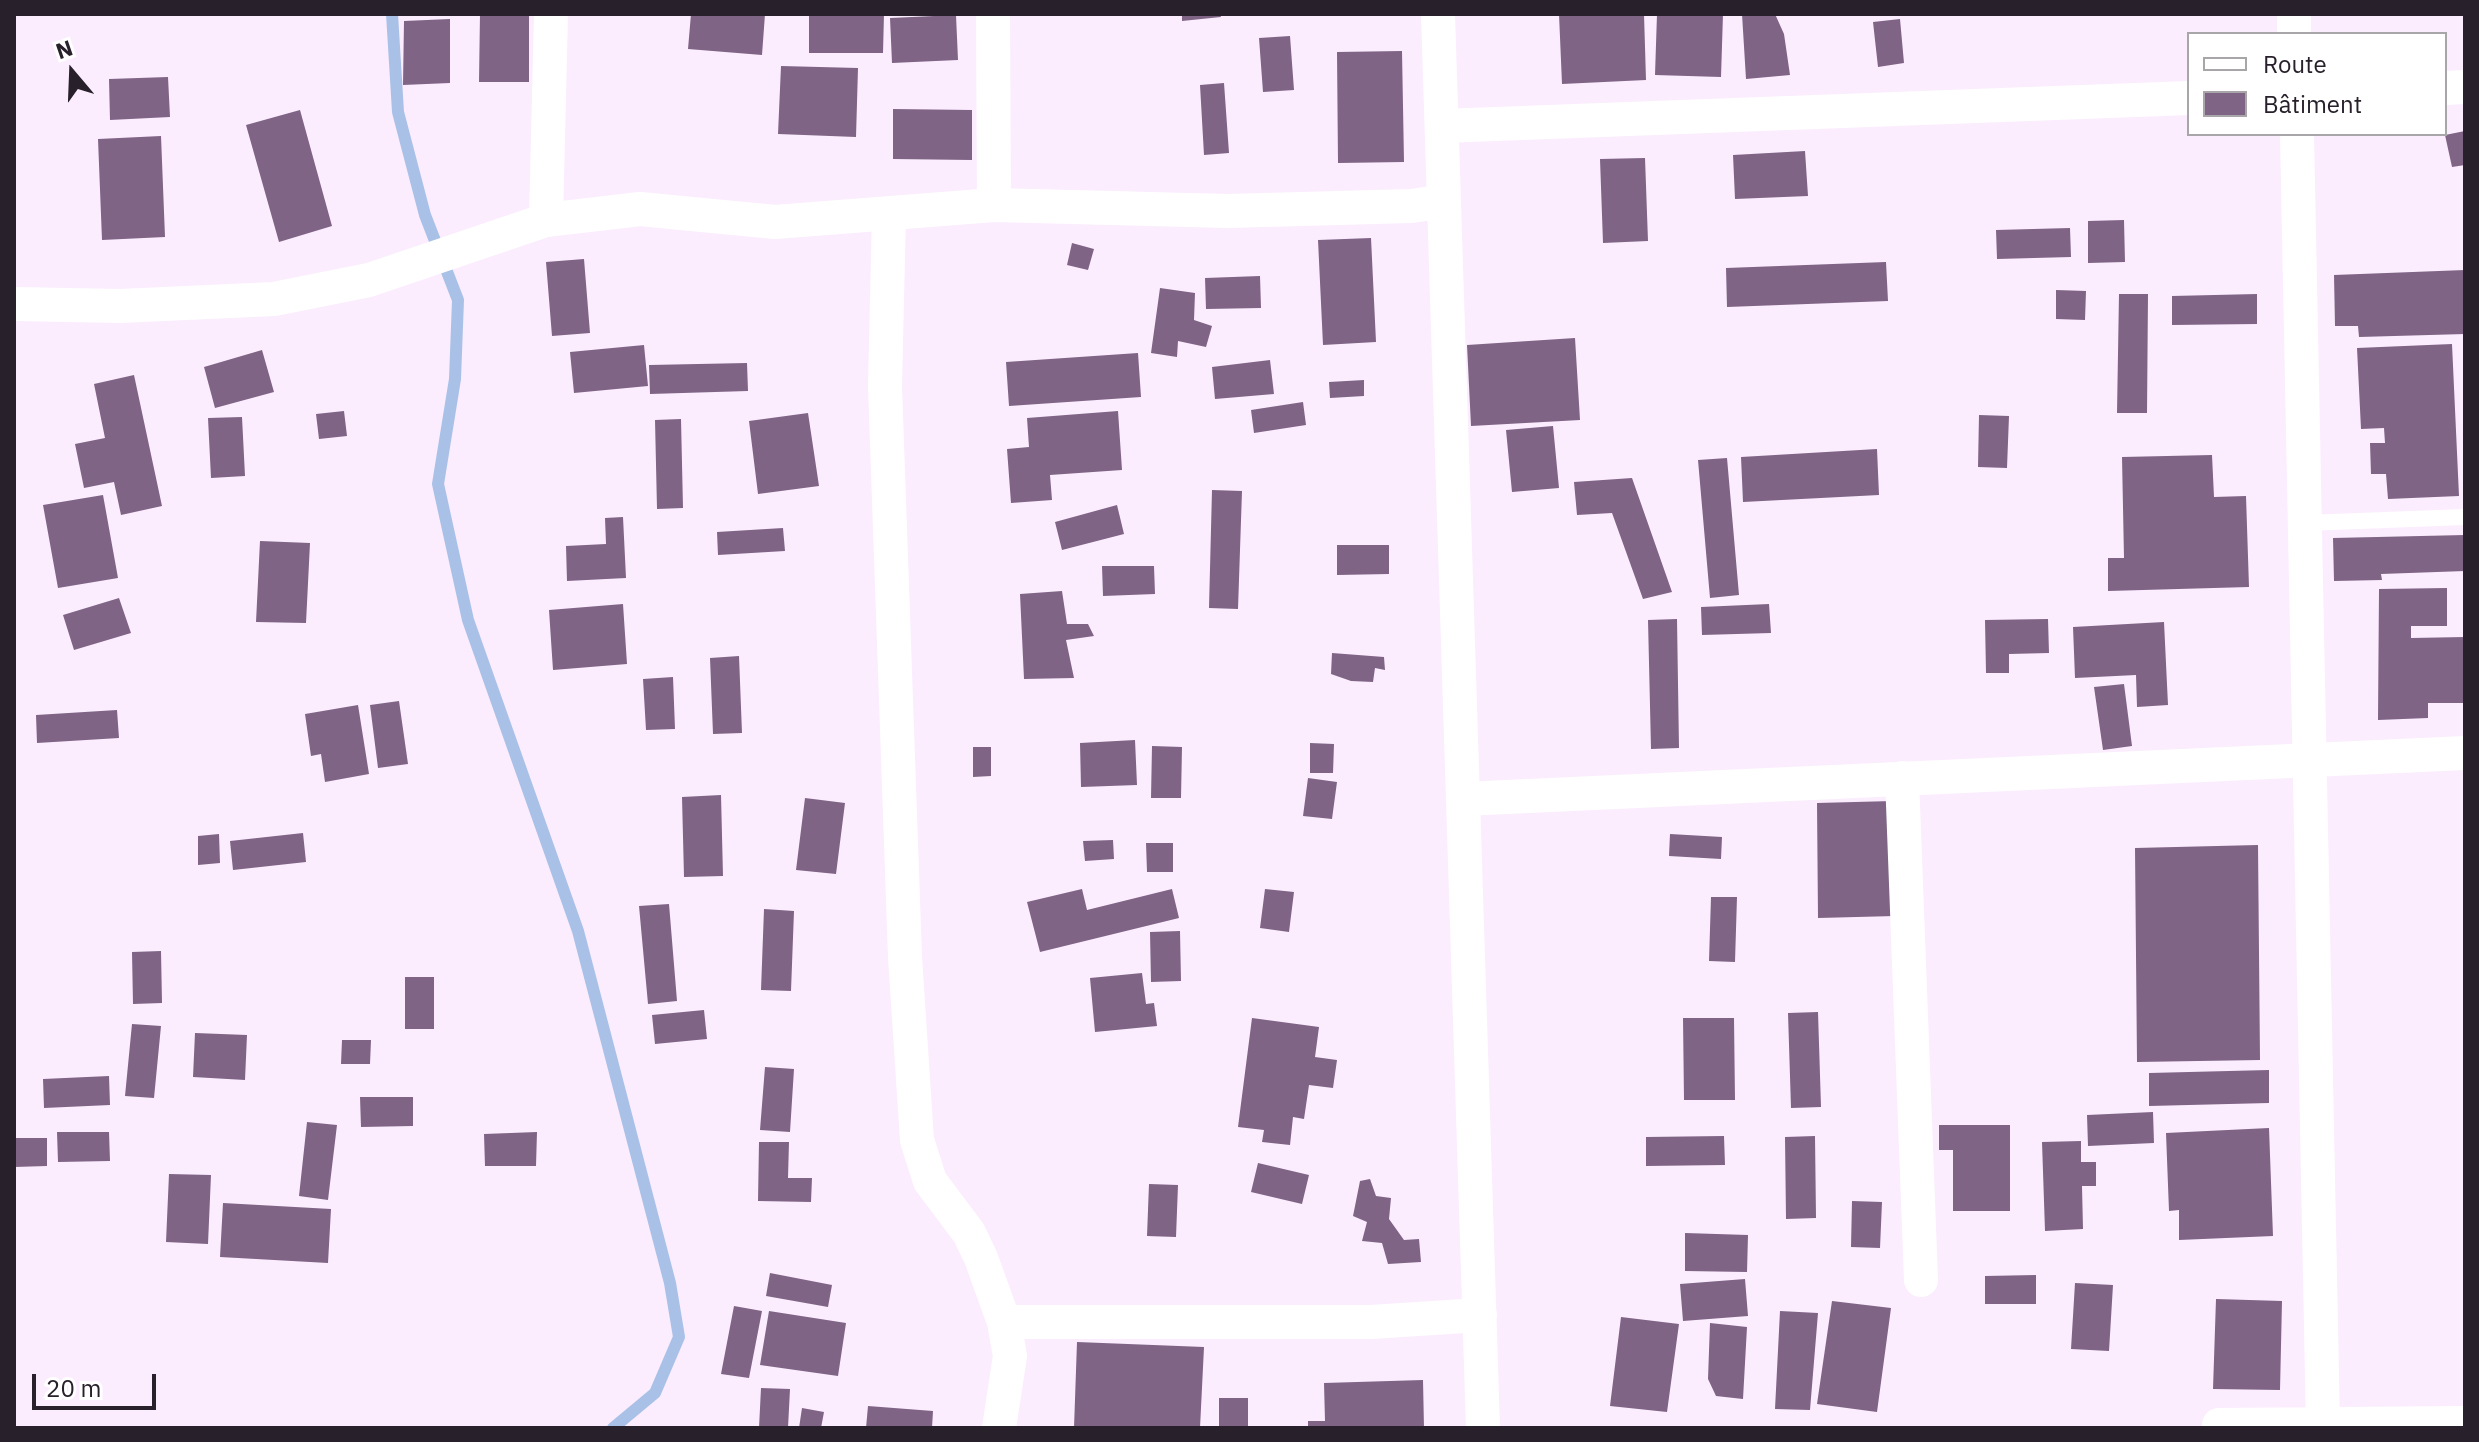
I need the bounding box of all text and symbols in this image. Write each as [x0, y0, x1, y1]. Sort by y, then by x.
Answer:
north arrow [32, 32, 112, 112]
legend [2187, 32, 2447, 136]
text: N [52, 33, 76, 65]
text: Route [2263, 48, 2327, 80]
text: Bâtiment [2263, 88, 2362, 120]
scale bar [36, 1358, 160, 1408]
text: 20 m [46, 1372, 101, 1404]

